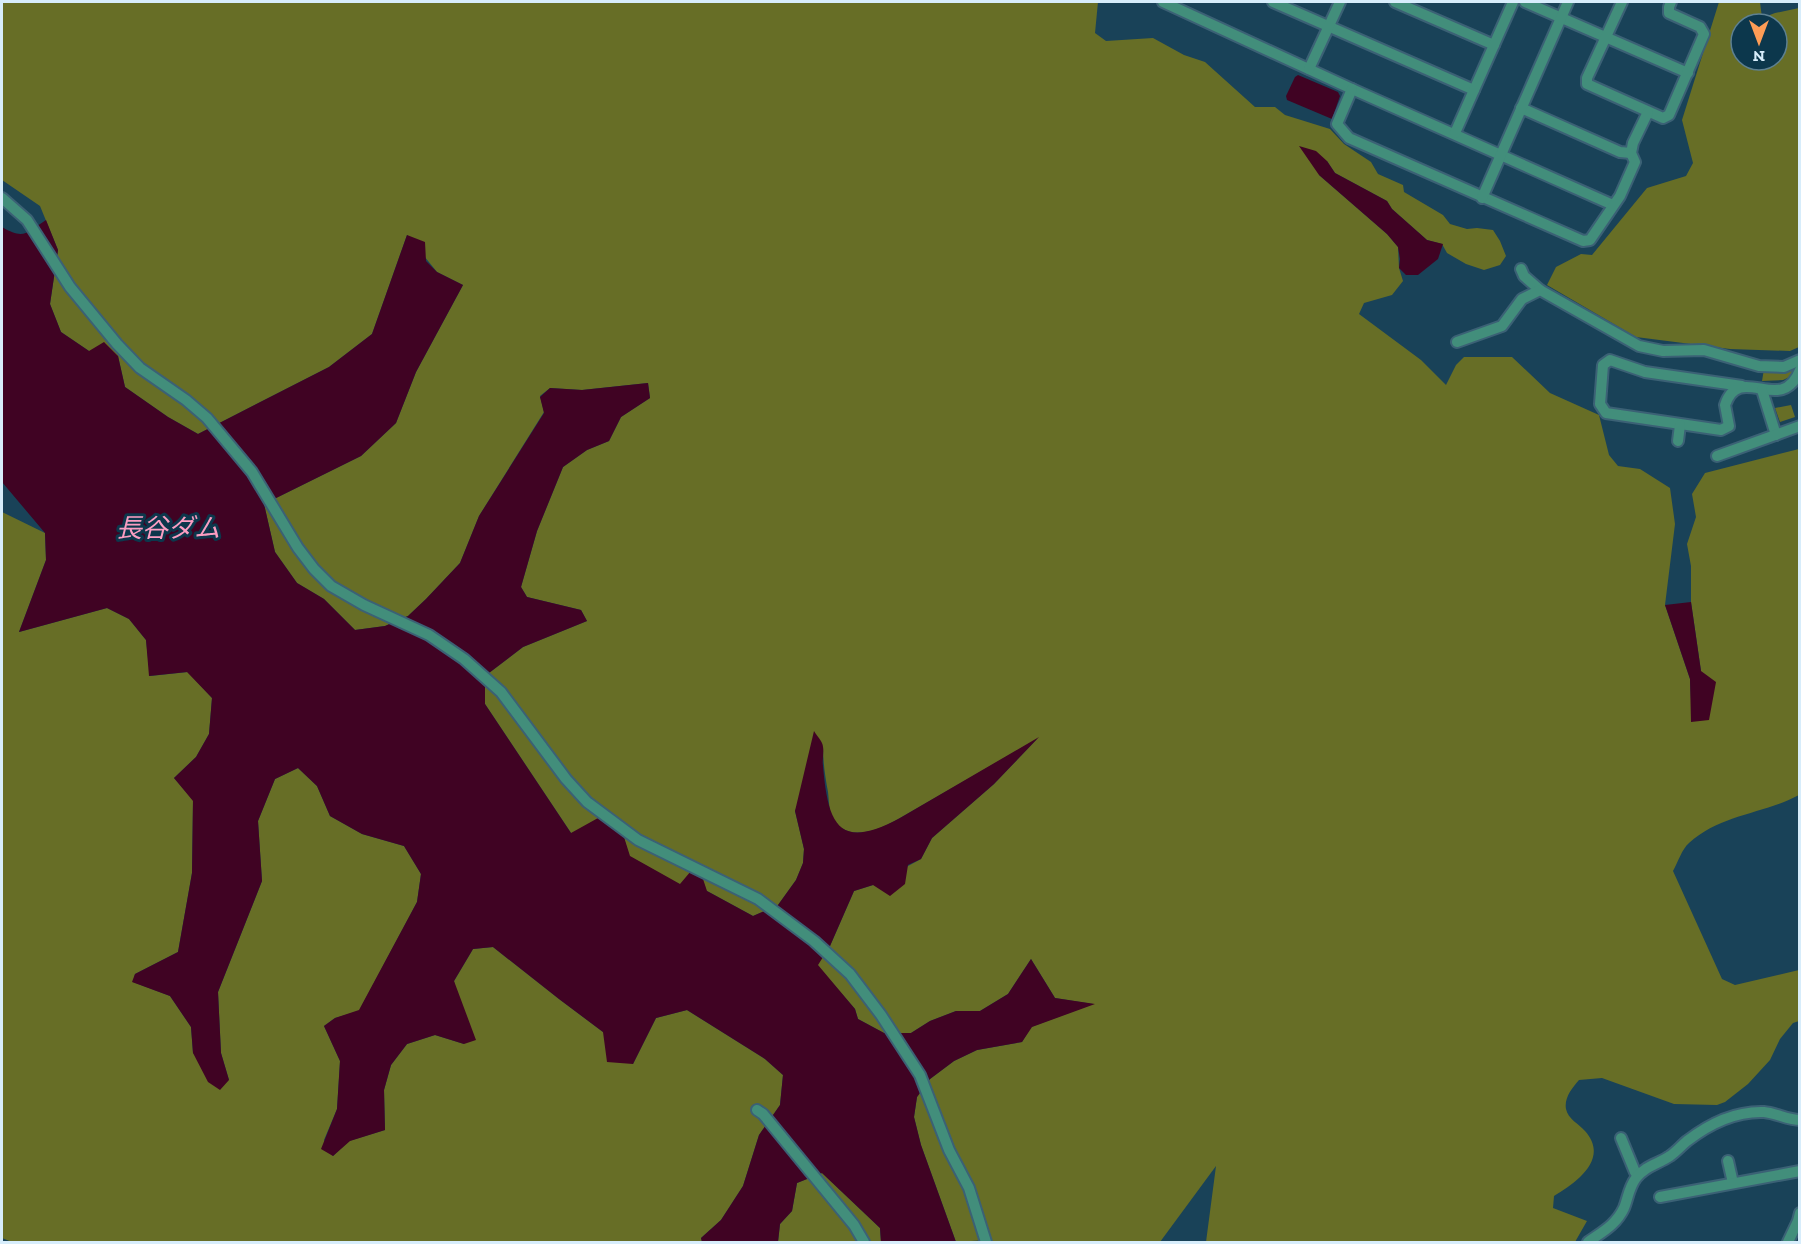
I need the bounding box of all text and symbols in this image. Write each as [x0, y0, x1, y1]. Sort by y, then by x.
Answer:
north arrow [1729, 12, 1789, 72]
text: N [1753, 47, 1765, 66]
water label: 長谷ダム [116, 512, 220, 544]

